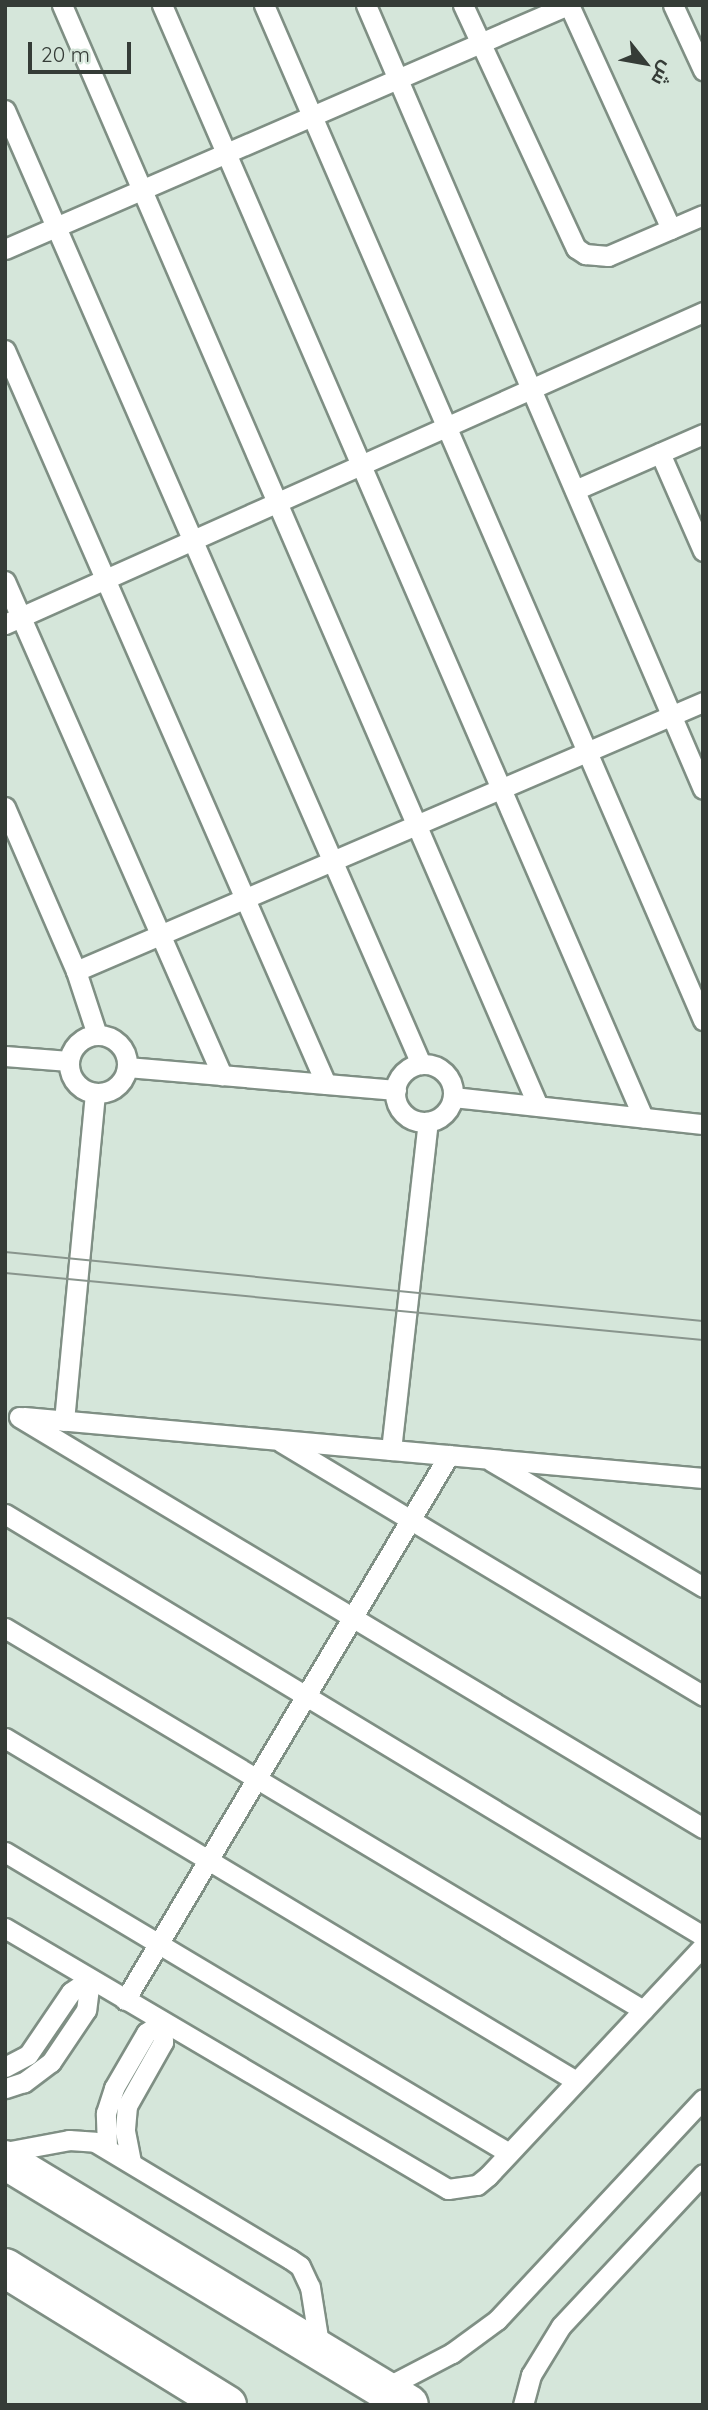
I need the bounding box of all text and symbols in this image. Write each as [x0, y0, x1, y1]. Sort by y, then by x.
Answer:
scale bar [32, 28, 135, 72]
north arrow [610, 28, 680, 98]
text: 20 m [41, 41, 90, 67]
text: ش [646, 57, 680, 90]

